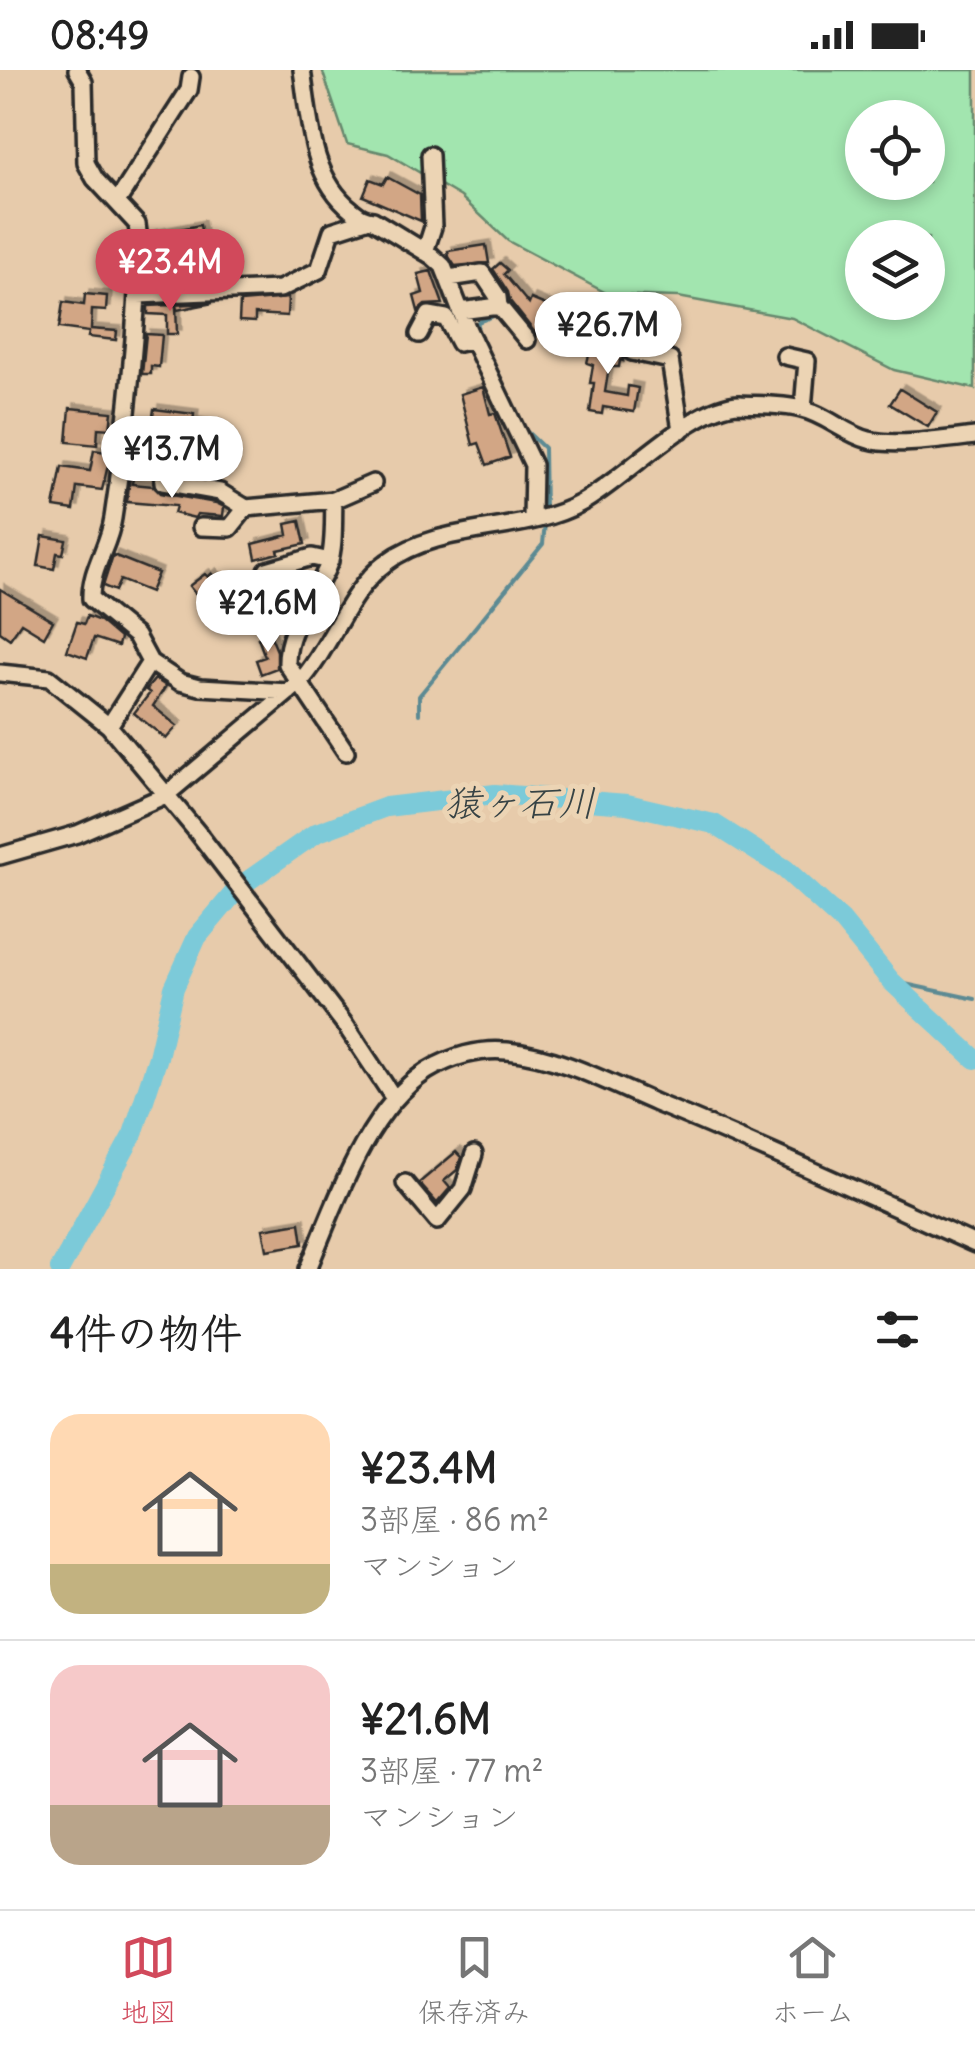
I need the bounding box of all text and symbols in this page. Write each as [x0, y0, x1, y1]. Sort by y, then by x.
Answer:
text: 08:49 [50, 12, 149, 59]
map controls [845, 100, 945, 320]
button: locate [845, 100, 945, 200]
button: layers [845, 220, 945, 320]
pin: ¥23.4M [89, 229, 251, 314]
text: ¥23.4M [118, 241, 222, 282]
pin: ¥26.7M [527, 292, 689, 377]
text: ¥26.7M [556, 304, 660, 345]
pin: ¥13.7M [91, 416, 253, 501]
text: ¥13.7M [123, 428, 221, 469]
pin: ¥21.6M [187, 570, 349, 655]
text: ¥21.6M [218, 582, 318, 623]
water label: 猿ヶ石川 [444, 779, 596, 826]
icon: filters [870, 1302, 925, 1357]
text: 4件の物件 [50, 1307, 242, 1359]
text: ¥23.4M [360, 1442, 498, 1494]
icon: home [130, 1454, 250, 1574]
text: 3部屋 · 86 m² [360, 1499, 549, 1540]
text: マンション [360, 1545, 519, 1586]
text: ¥21.6M [360, 1693, 491, 1745]
icon: home [130, 1705, 250, 1825]
text: 3部屋 · 77 m² [360, 1750, 544, 1791]
text: マンション [360, 1796, 519, 1837]
tab: 地図 [121, 1930, 177, 2030]
tab: 保存済み [418, 1930, 530, 2030]
tab: ホーム [771, 1930, 854, 2030]

